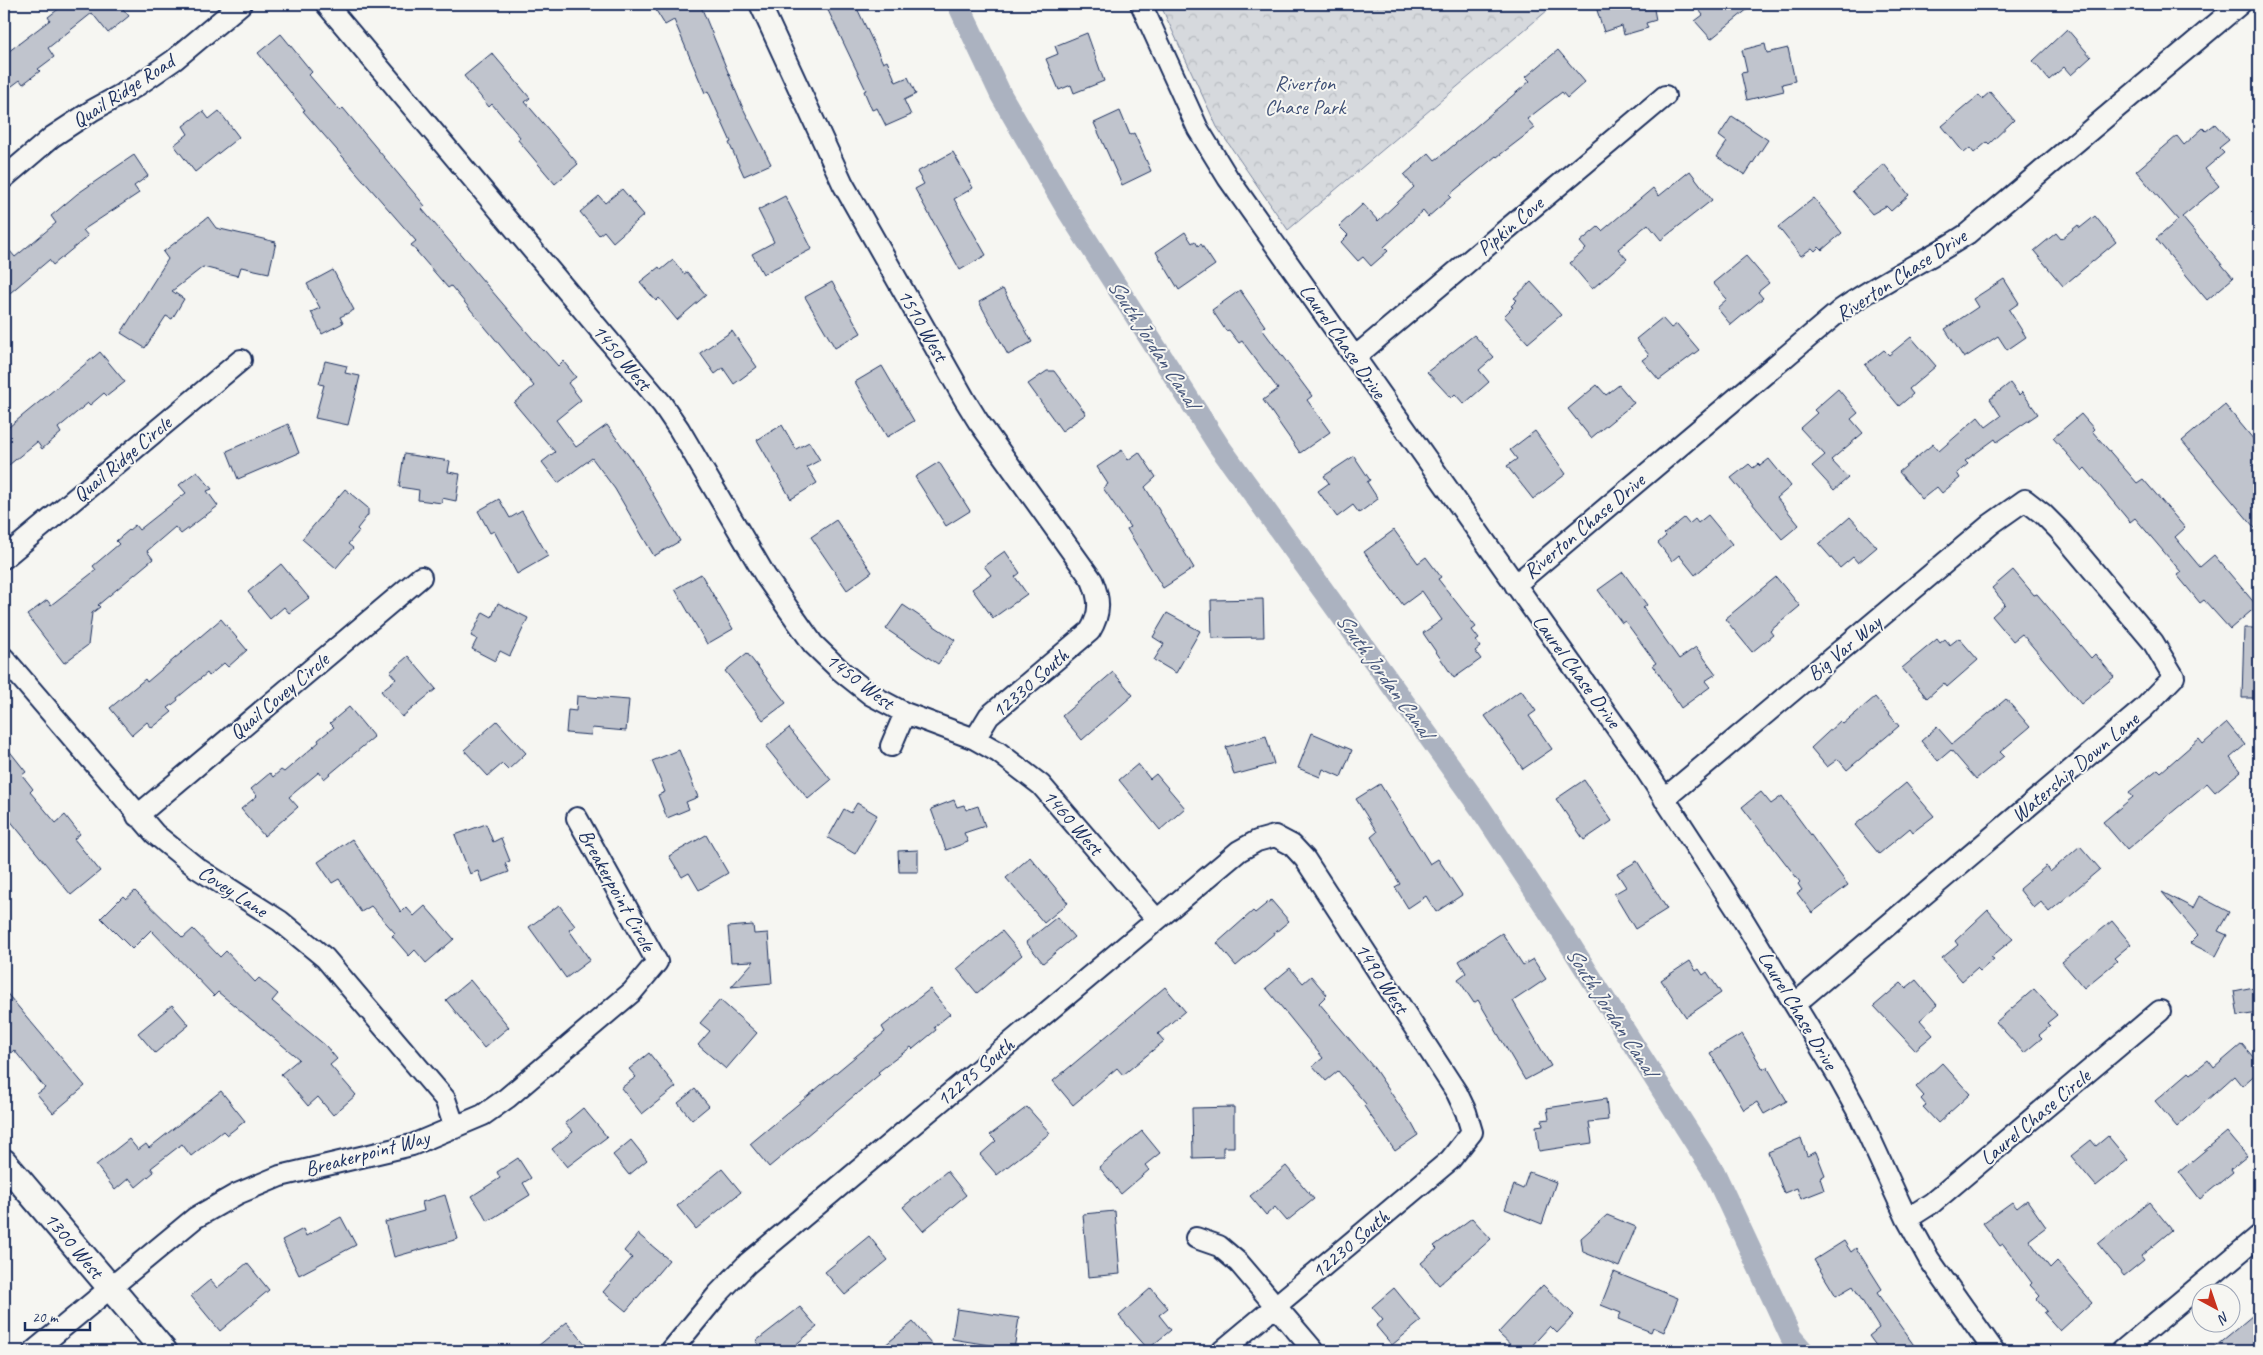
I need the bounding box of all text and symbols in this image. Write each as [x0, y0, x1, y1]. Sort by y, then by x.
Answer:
street label: Quail Ridge Road [67, 46, 182, 134]
park label: Riverton Chase Park [1265, 70, 1348, 120]
street label: Pipkin Cove [1471, 189, 1550, 261]
street label: Riverton Chase Drive [1831, 222, 1973, 327]
water label: South Jordan Canal [1101, 274, 1209, 418]
street label: Laurel Chase Drive [1294, 279, 1393, 405]
street label: 1510 West [892, 284, 955, 368]
street label: 1450 West [587, 318, 659, 397]
street label: Quail Ridge Circle [67, 409, 178, 508]
street label: Riverton Chase Drive [1518, 466, 1652, 584]
water label: South Jordan Canal [1330, 607, 1443, 748]
street label: Big Var Way [1802, 608, 1888, 687]
street label: Laurel Chase Drive [1527, 609, 1628, 735]
street label: 12330 South [986, 641, 1075, 724]
street label: Quail Covey Circle [224, 645, 336, 745]
street label: 1450 West [821, 647, 901, 716]
street label: Watership Down Lane [2006, 705, 2145, 828]
street label: 1460 West [1037, 784, 1110, 862]
street label: Breakerpoint Circle [573, 824, 662, 958]
street label: Covey Lane [194, 859, 274, 924]
street label: 1490 West [1350, 938, 1416, 1020]
water label: South Jordan Canal [1559, 942, 1667, 1086]
street label: Laurel Chase Drive [1752, 946, 1845, 1076]
street label: 12295 South [931, 1031, 1020, 1112]
street label: Laurel Chase Circle [1974, 1062, 2097, 1171]
street label: Breakerpoint Way [302, 1123, 434, 1182]
street label: 12230 South [1306, 1203, 1395, 1284]
street label: 1300 West [39, 1206, 111, 1285]
north arrow [2190, 1282, 2240, 1332]
scale bar [25, 1300, 90, 1332]
text: 20 m [32, 1308, 59, 1327]
text: N [2213, 1308, 2233, 1328]

